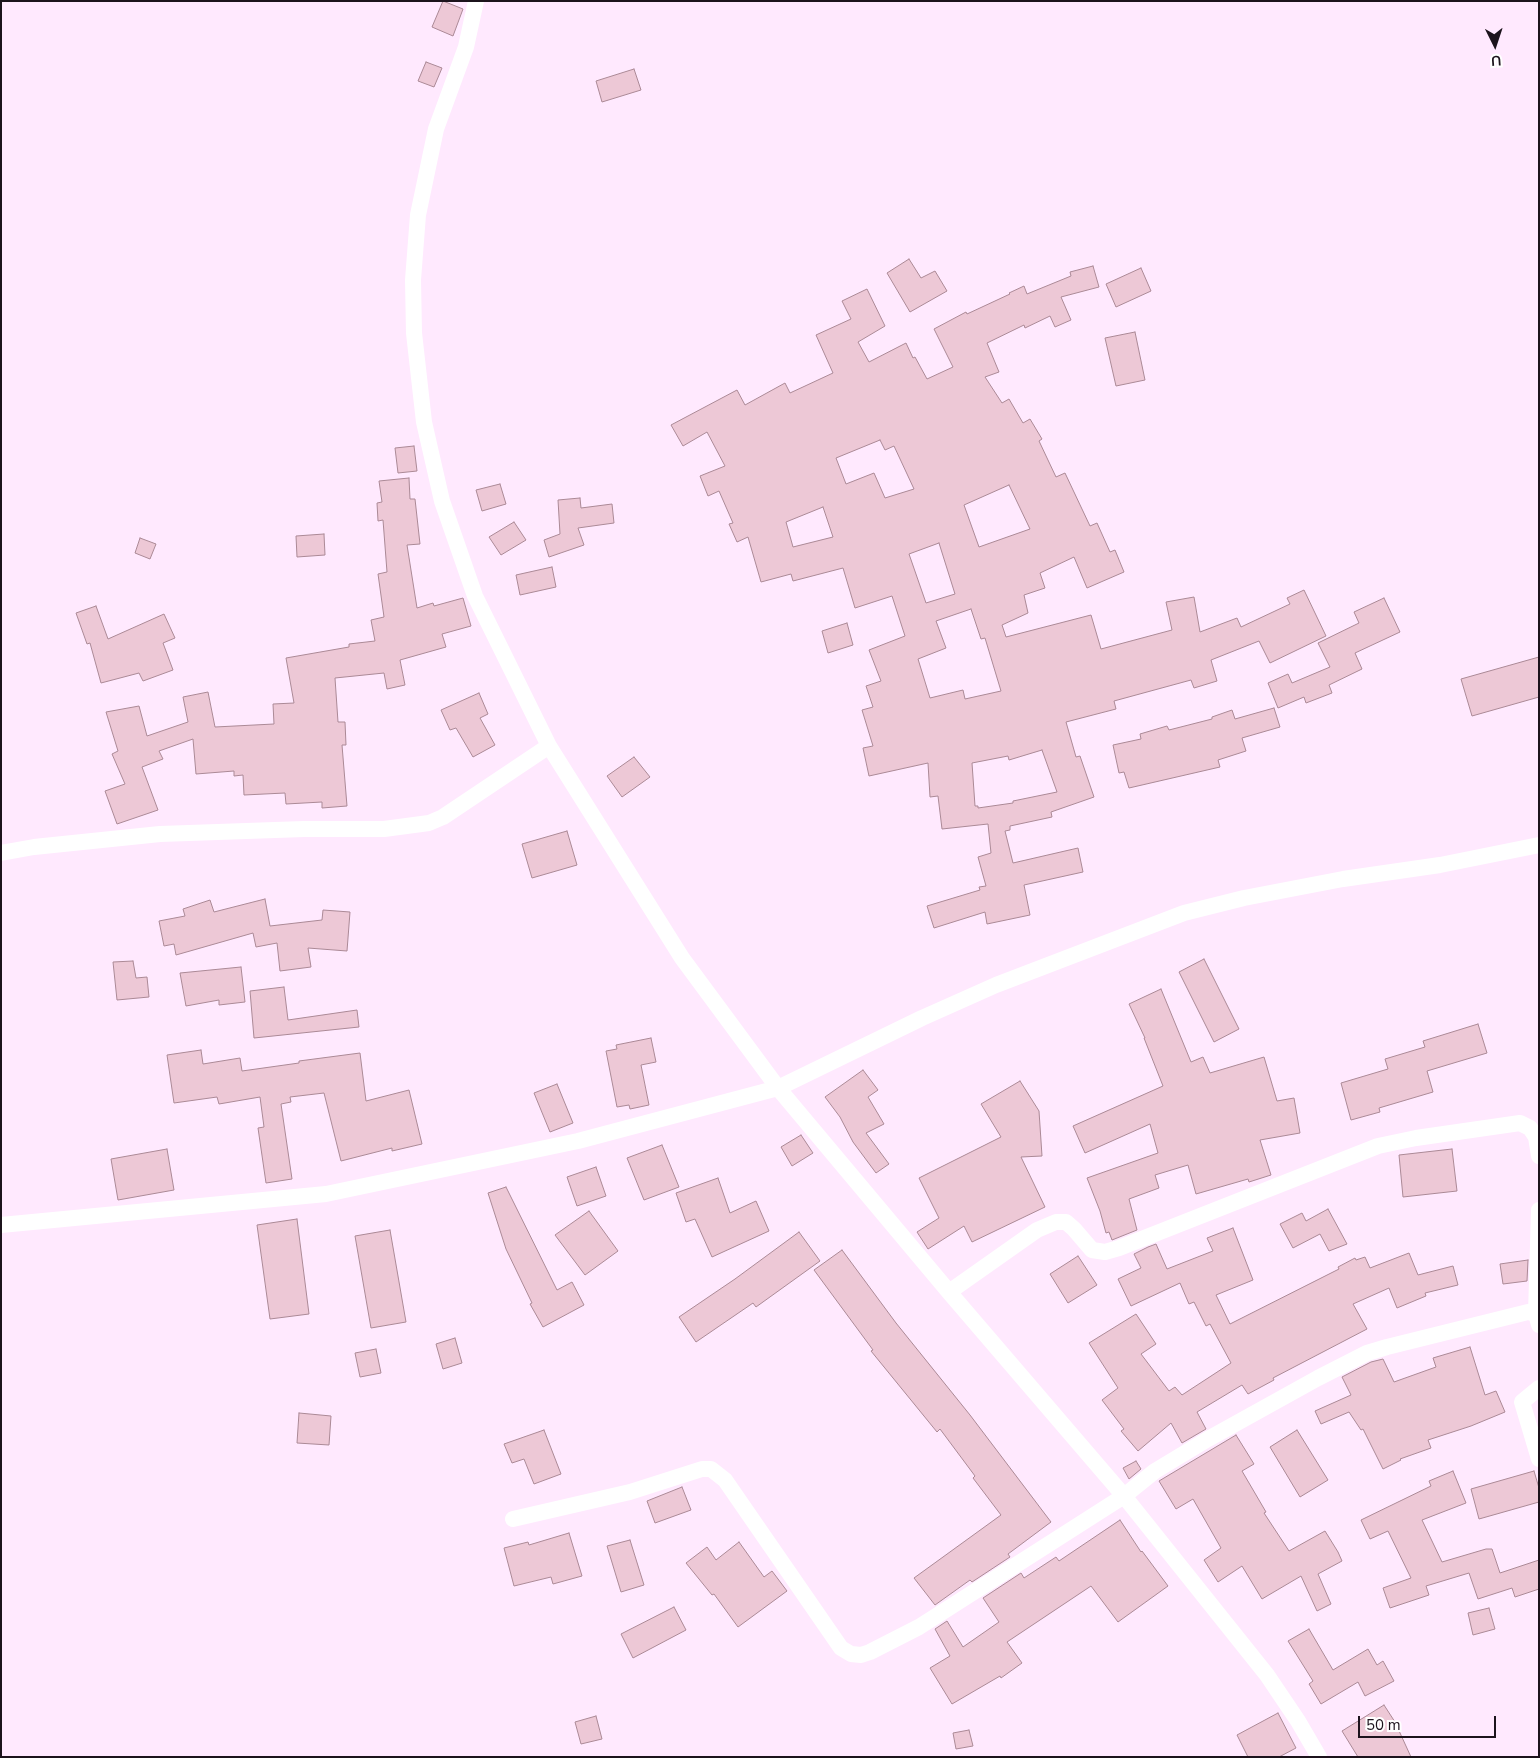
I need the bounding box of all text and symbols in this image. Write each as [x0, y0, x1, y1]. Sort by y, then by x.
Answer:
north arrow [1470, 20, 1520, 70]
text: U [1490, 51, 1502, 70]
scale bar [1360, 1706, 1498, 1738]
text: 50 m [1366, 1715, 1401, 1735]

